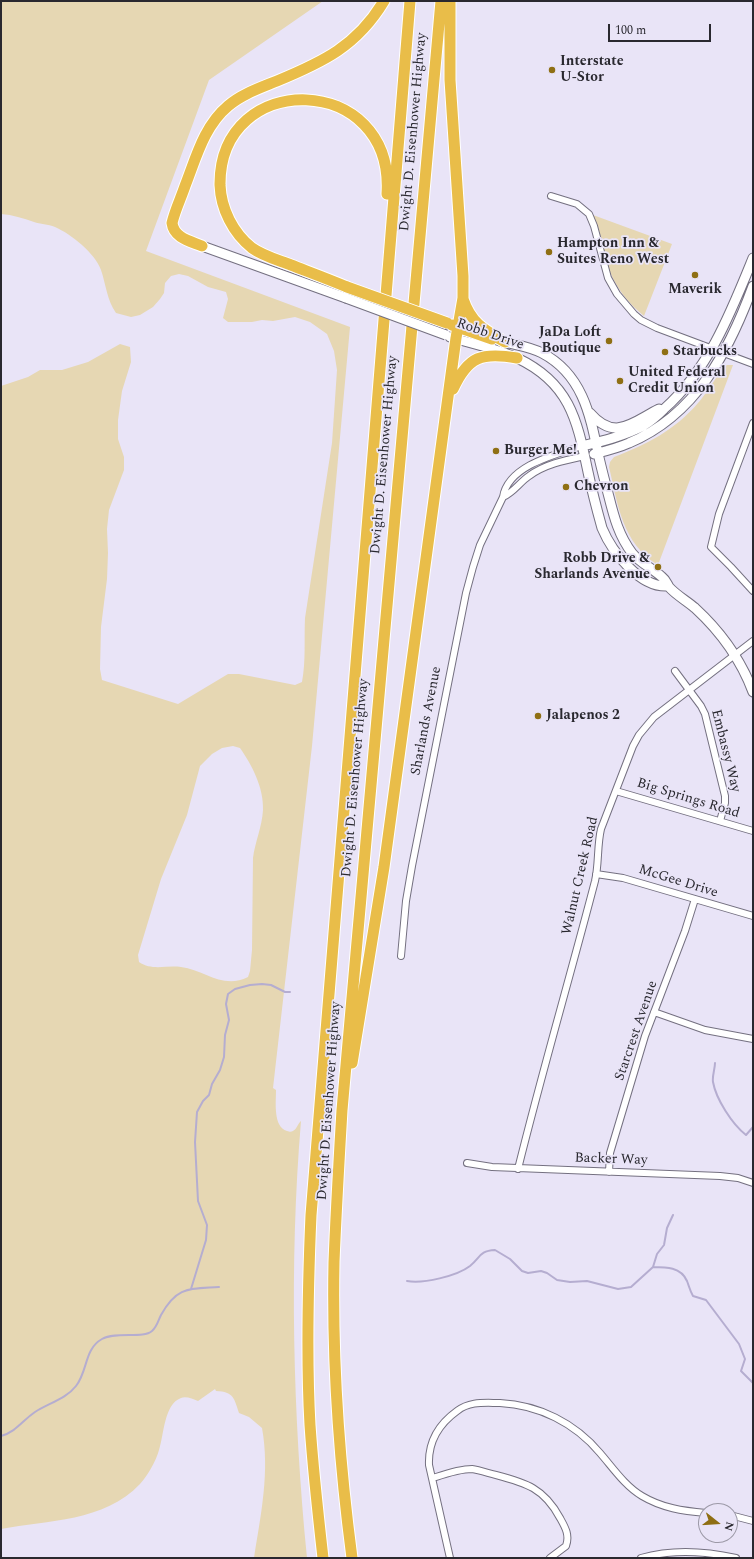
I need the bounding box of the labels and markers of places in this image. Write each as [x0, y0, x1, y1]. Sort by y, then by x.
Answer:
place label: Interstate U-Stor [560, 54, 624, 86]
marker: Interstate U-Stor [547, 65, 557, 75]
place label: Hampton Inn & Suites Reno West [557, 236, 669, 268]
marker: Hampton Inn & Suites Reno West [544, 247, 554, 257]
marker: Maverik [690, 270, 700, 280]
place label: Maverik [668, 282, 722, 298]
place label: JaDa Loft Boutique [539, 325, 601, 358]
marker: JaDa Loft Boutique [604, 336, 614, 346]
place label: Starbucks [673, 344, 737, 360]
marker: Starbucks [660, 347, 670, 357]
place label: United Federal Credit Union [628, 365, 726, 398]
marker: United Federal Credit Union [615, 376, 625, 386]
place label: Burger Me! [504, 443, 577, 459]
marker: Burger Me! [491, 446, 501, 456]
place label: Chevron [574, 479, 629, 495]
marker: Chevron [561, 482, 571, 492]
place label: Robb Drive & Sharlands Avenue [534, 551, 650, 584]
marker: Robb Drive & Sharlands Avenue [653, 562, 663, 572]
place label: Jalapenos 2 [546, 708, 620, 724]
marker: Jalapenos 2 [533, 711, 543, 721]

